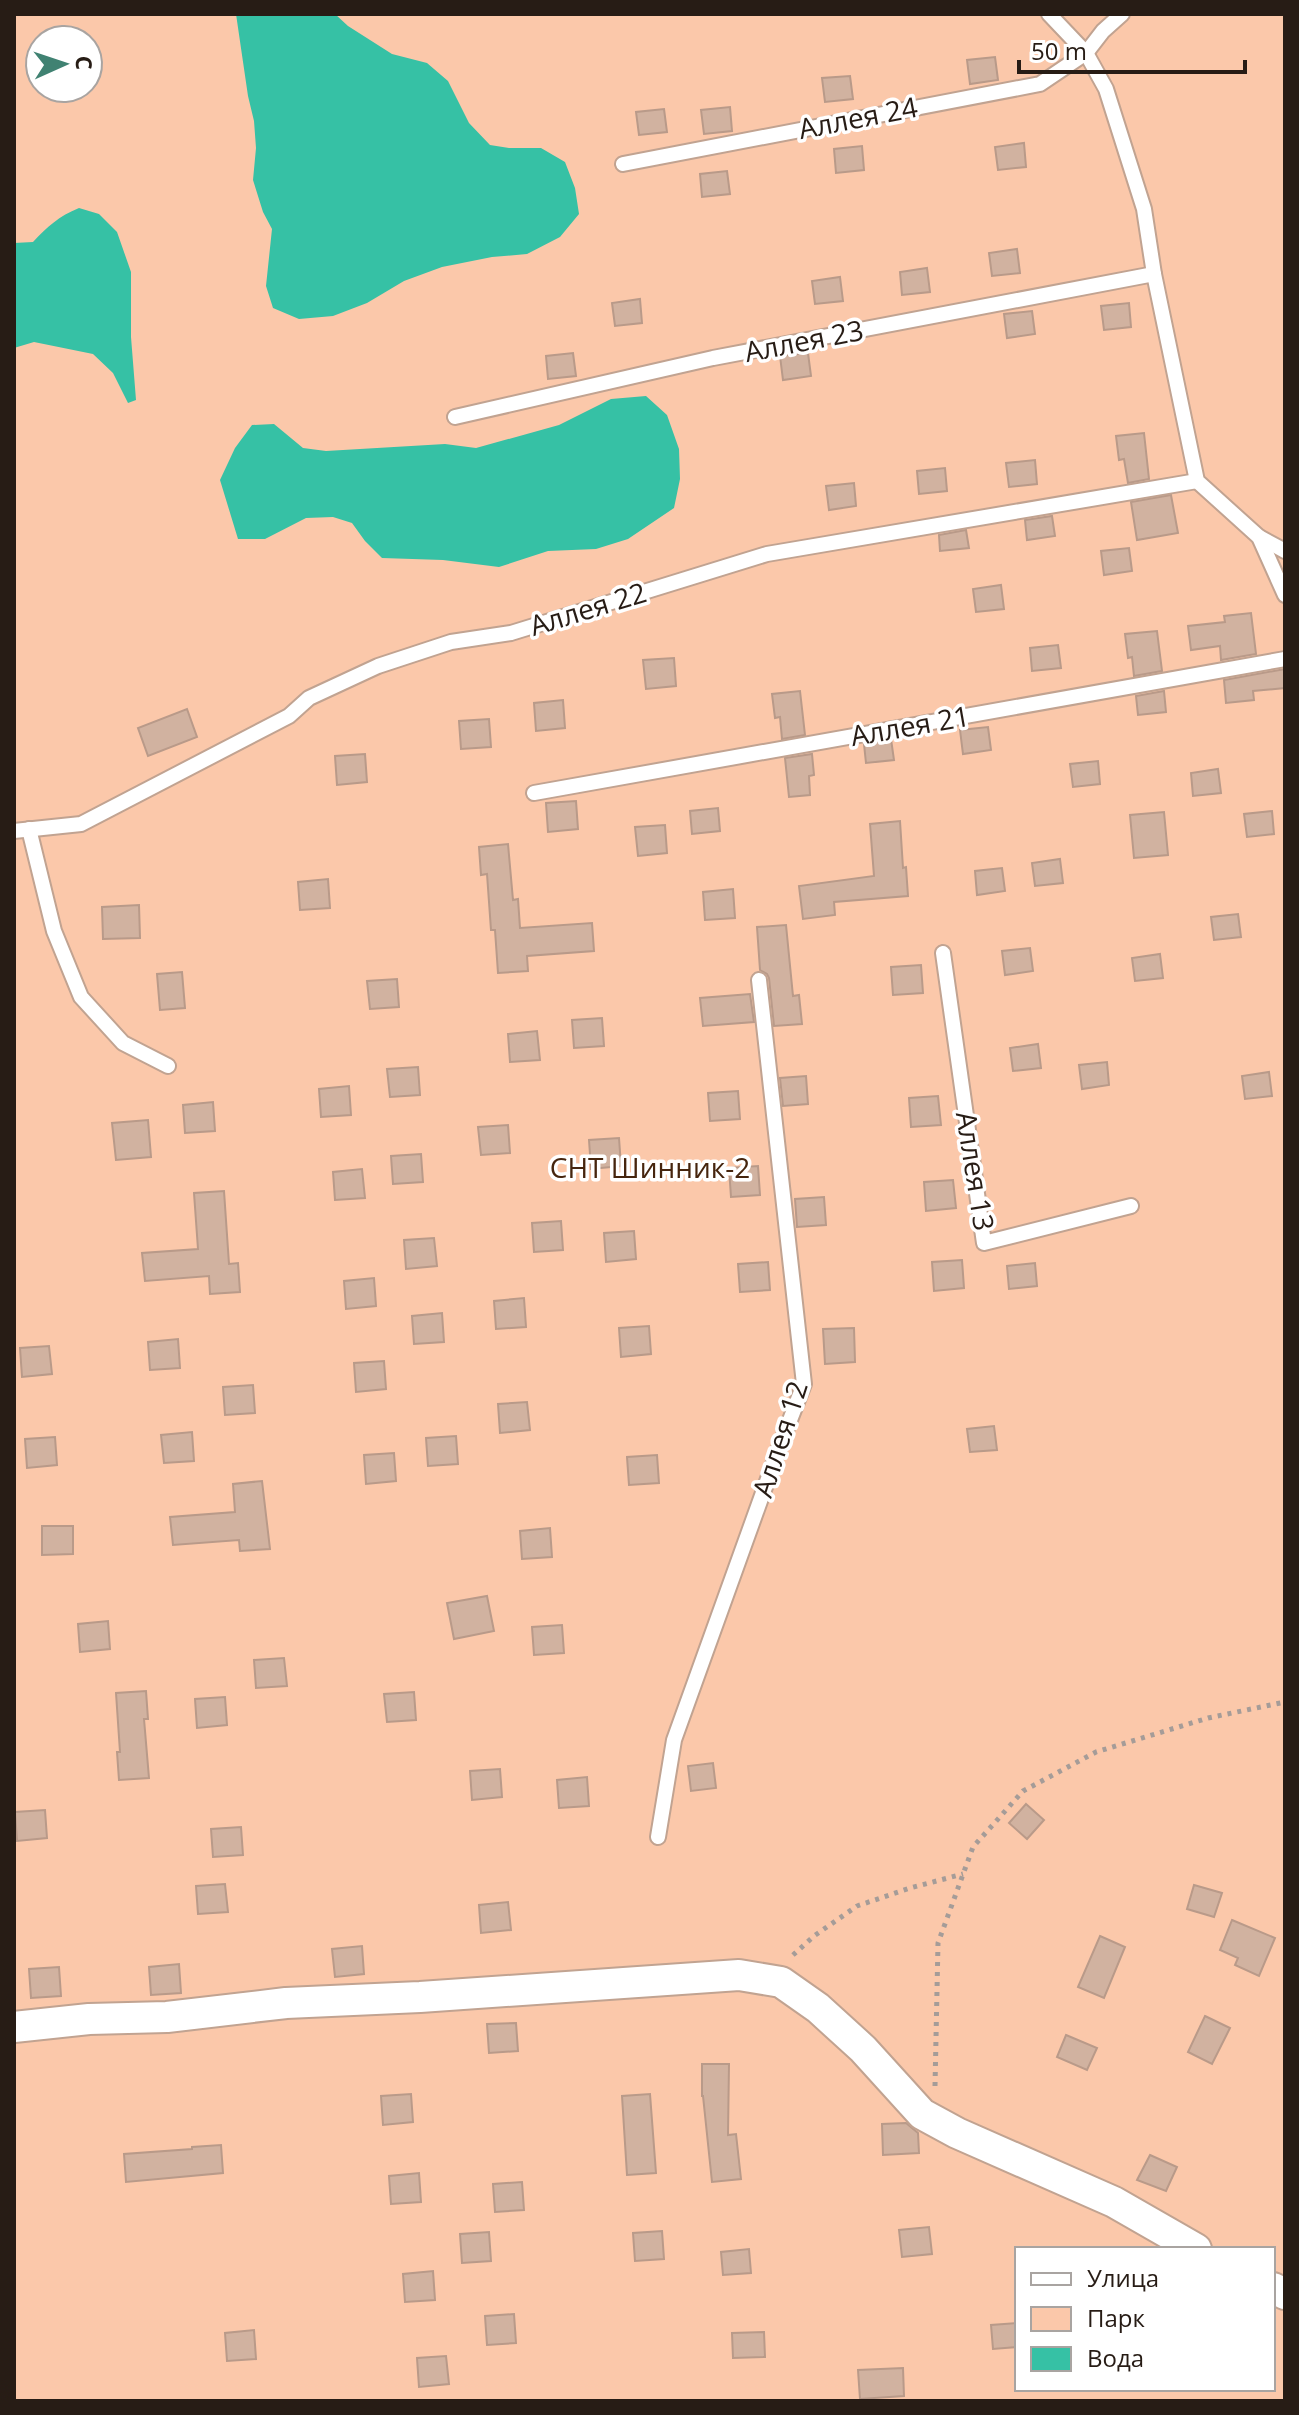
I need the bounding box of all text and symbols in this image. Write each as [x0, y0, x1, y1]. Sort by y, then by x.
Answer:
north arrow [24, 24, 104, 104]
scale bar [1019, 24, 1245, 74]
text: 50 m [1031, 34, 1087, 67]
text: С [70, 55, 100, 71]
street label: Аллея 24 [795, 87, 920, 147]
street label: Аллея 23 [741, 310, 866, 370]
street label: Аллея 22 [525, 572, 651, 644]
street label: Аллея 21 [847, 696, 972, 754]
street label: Аллея 13 [948, 1108, 1004, 1233]
park label: СНТ Шинник-2 [550, 1148, 750, 1186]
street label: Аллея 12 [742, 1376, 816, 1502]
legend [1015, 2247, 1275, 2391]
text: Улица [1087, 2261, 1159, 2294]
text: Парк [1087, 2301, 1145, 2334]
text: Вода [1087, 2341, 1144, 2374]

